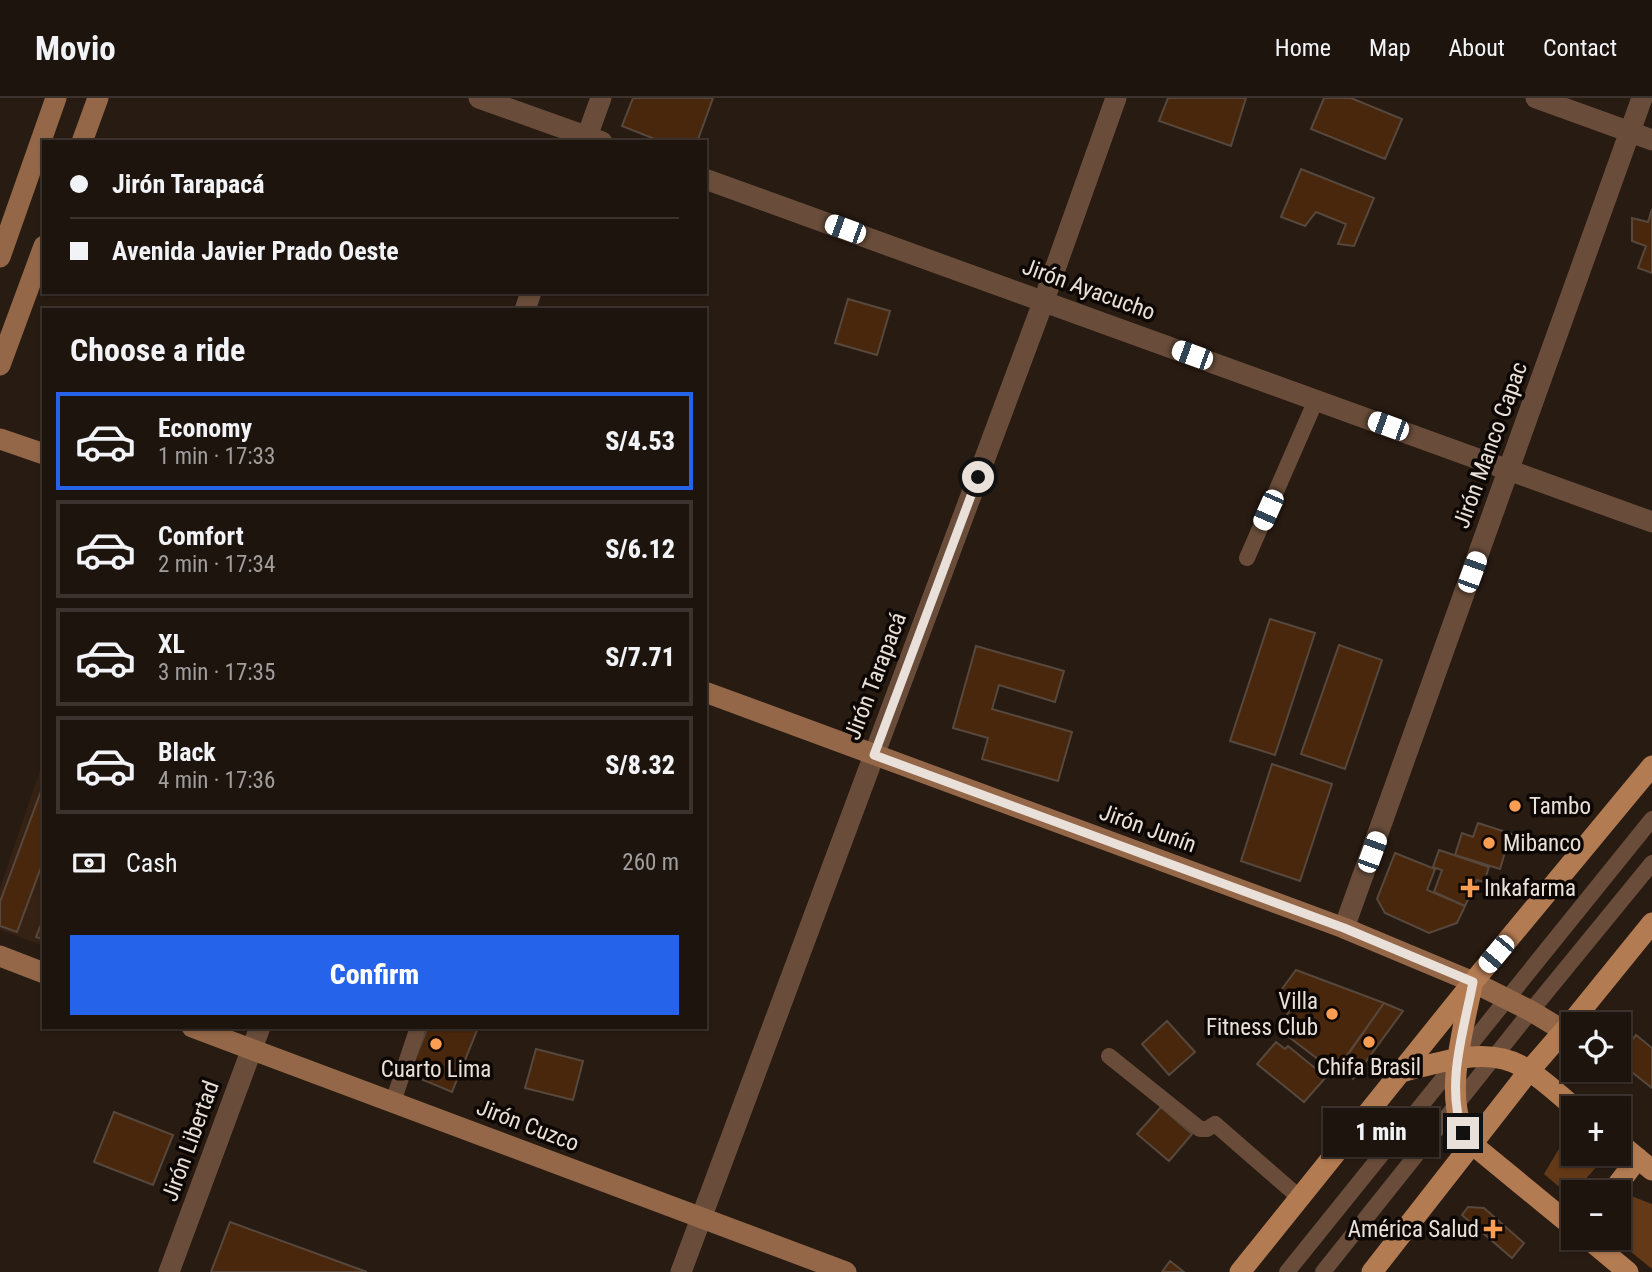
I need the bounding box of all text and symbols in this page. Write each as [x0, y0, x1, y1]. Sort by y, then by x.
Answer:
text: Movio [35, 29, 116, 68]
text: Home [1275, 34, 1331, 62]
text: Map [1369, 34, 1411, 62]
text: About [1449, 34, 1505, 62]
text: Contact [1543, 34, 1617, 62]
text: Jirón Tarapacá [112, 169, 264, 199]
car [822, 212, 869, 246]
text: Avenida Javier Prado Oeste [112, 236, 399, 266]
street label: Jirón Ayacucho [1019, 253, 1159, 326]
text: Choose a ride [70, 331, 245, 369]
car [1169, 338, 1216, 372]
street label: Jirón Manco Capac [1448, 358, 1533, 532]
car [1365, 409, 1412, 443]
icon: car [74, 410, 137, 473]
text: Economy [158, 413, 252, 443]
text: S/4.53 [605, 426, 675, 456]
text: 1 min · 17:33 [158, 443, 275, 470]
route start [962, 461, 994, 493]
car [1250, 487, 1287, 533]
icon: car [74, 518, 137, 581]
text: Comfort [158, 521, 244, 551]
text: S/6.12 [605, 534, 675, 564]
car [1455, 549, 1490, 595]
text: 2 min · 17:34 [158, 551, 275, 578]
street label: Jirón Tarapacá [839, 609, 912, 744]
icon: car [74, 626, 137, 689]
text: XL [158, 629, 185, 659]
text: S/7.71 [605, 642, 675, 672]
text: 3 min · 17:35 [158, 659, 275, 686]
icon: car [74, 734, 137, 797]
text: Black [158, 737, 216, 767]
text: S/8.32 [605, 750, 675, 780]
text: 4 min · 17:36 [158, 767, 275, 794]
place label: Tambo [1529, 793, 1591, 820]
street label: Jirón Junín [1096, 798, 1200, 858]
marker: Tambo [1507, 798, 1523, 814]
car [1355, 829, 1390, 875]
place label: Mibanco [1503, 830, 1581, 857]
marker: Mibanco [1481, 835, 1497, 851]
icon: cash [70, 844, 108, 882]
text: Cash [126, 848, 178, 878]
text: 260 m [622, 849, 679, 876]
place label: Inkafarma [1484, 875, 1576, 902]
marker: Inkafarma [1462, 880, 1478, 896]
car [1475, 931, 1518, 977]
button: Confirm [70, 935, 679, 1015]
place label: Villa Fitness Club [1206, 988, 1318, 1041]
marker: Villa Fitness Club [1324, 1006, 1340, 1022]
map controls [1561, 1012, 1631, 1250]
button: locate [1561, 1012, 1631, 1082]
marker: Chifa Brasil [1361, 1034, 1377, 1050]
marker: Cuarto Lima [428, 1036, 444, 1052]
place label: Chifa Brasil [1317, 1054, 1421, 1081]
place label: Cuarto Lima [381, 1056, 491, 1083]
street label: Jirón Libertad [156, 1077, 225, 1205]
street label: Jirón Cuzco [473, 1094, 583, 1157]
button: + [1561, 1096, 1631, 1166]
callout: 1 min [1323, 1108, 1438, 1158]
route end [1447, 1117, 1479, 1149]
text: 1 min [1355, 1119, 1407, 1146]
button: − [1561, 1180, 1631, 1250]
place label: América Salud [1348, 1216, 1479, 1243]
marker: América Salud [1485, 1221, 1501, 1237]

